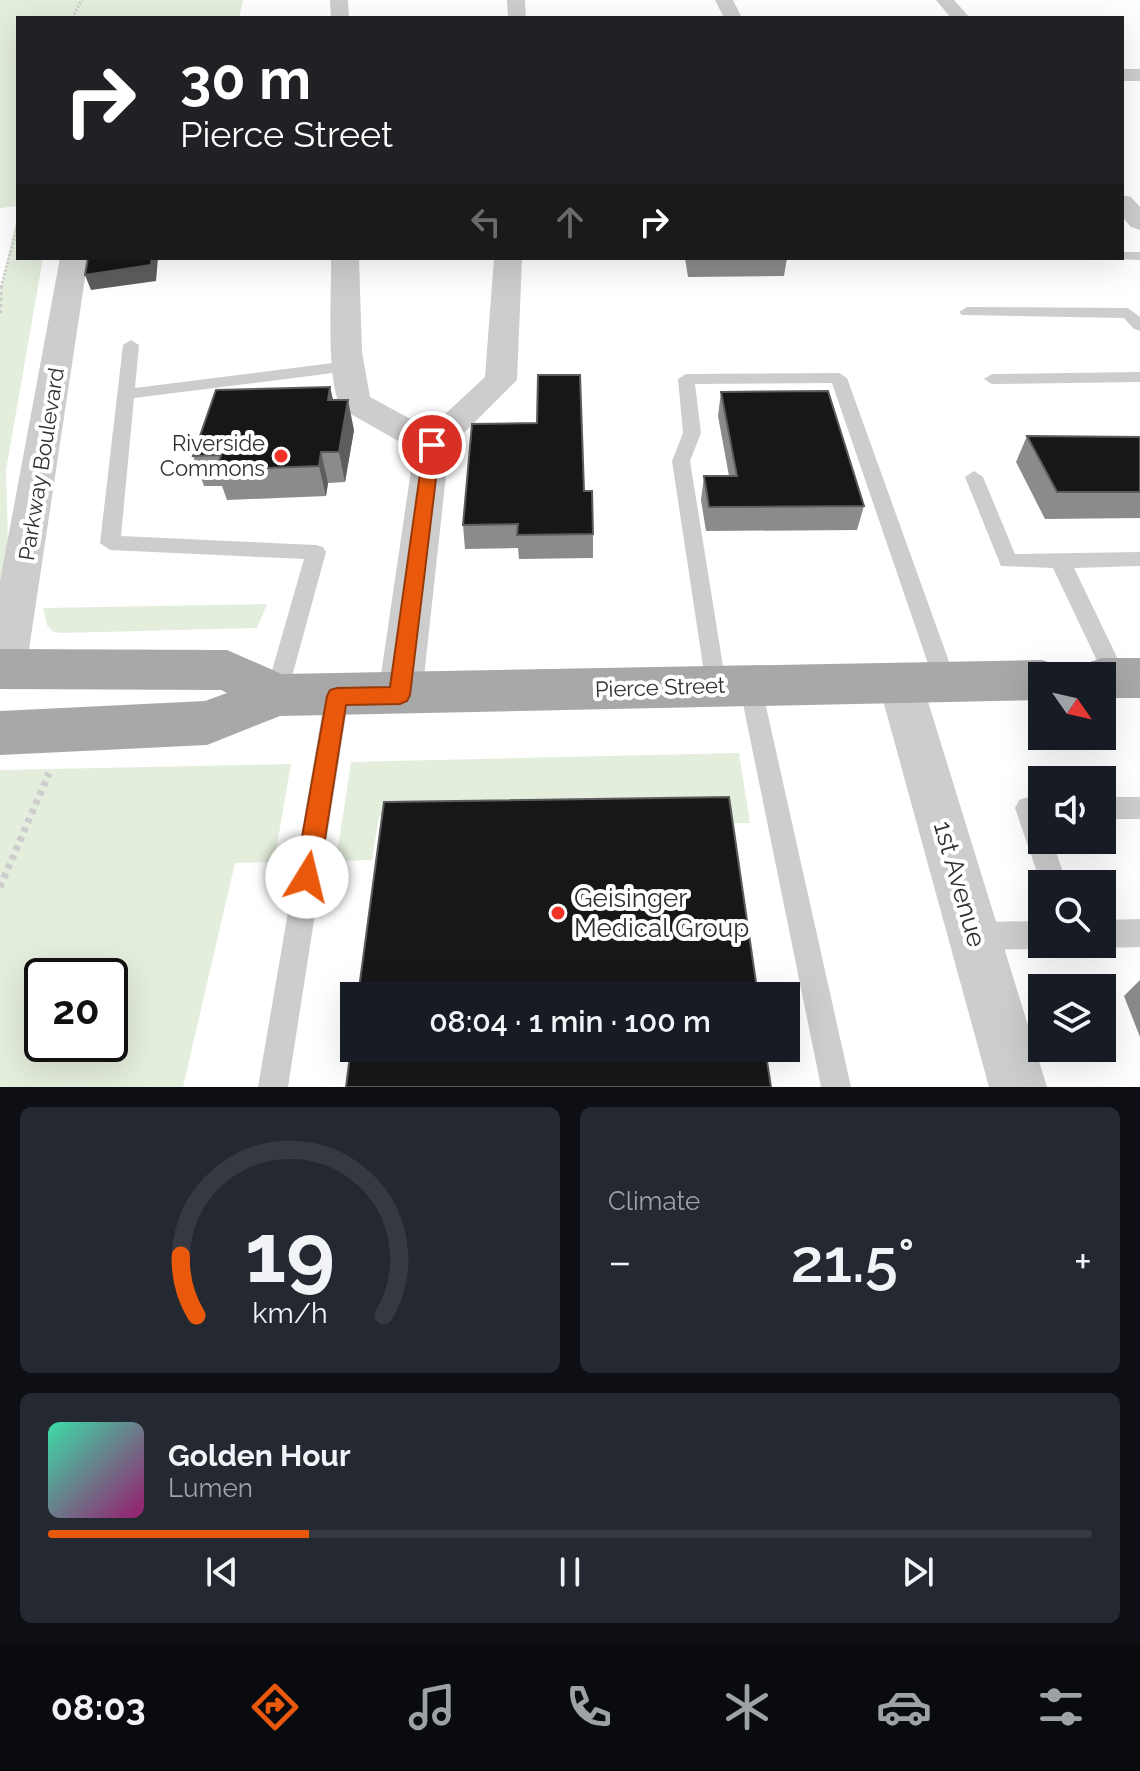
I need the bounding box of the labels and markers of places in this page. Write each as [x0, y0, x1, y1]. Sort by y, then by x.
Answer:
pin [398, 411, 466, 479]
place label: Riverside Commons [160, 430, 265, 481]
marker: Riverside Commons [272, 447, 290, 465]
place label: Geisinger Medical Group [574, 883, 749, 943]
marker: Geisinger Medical Group [549, 904, 567, 922]

